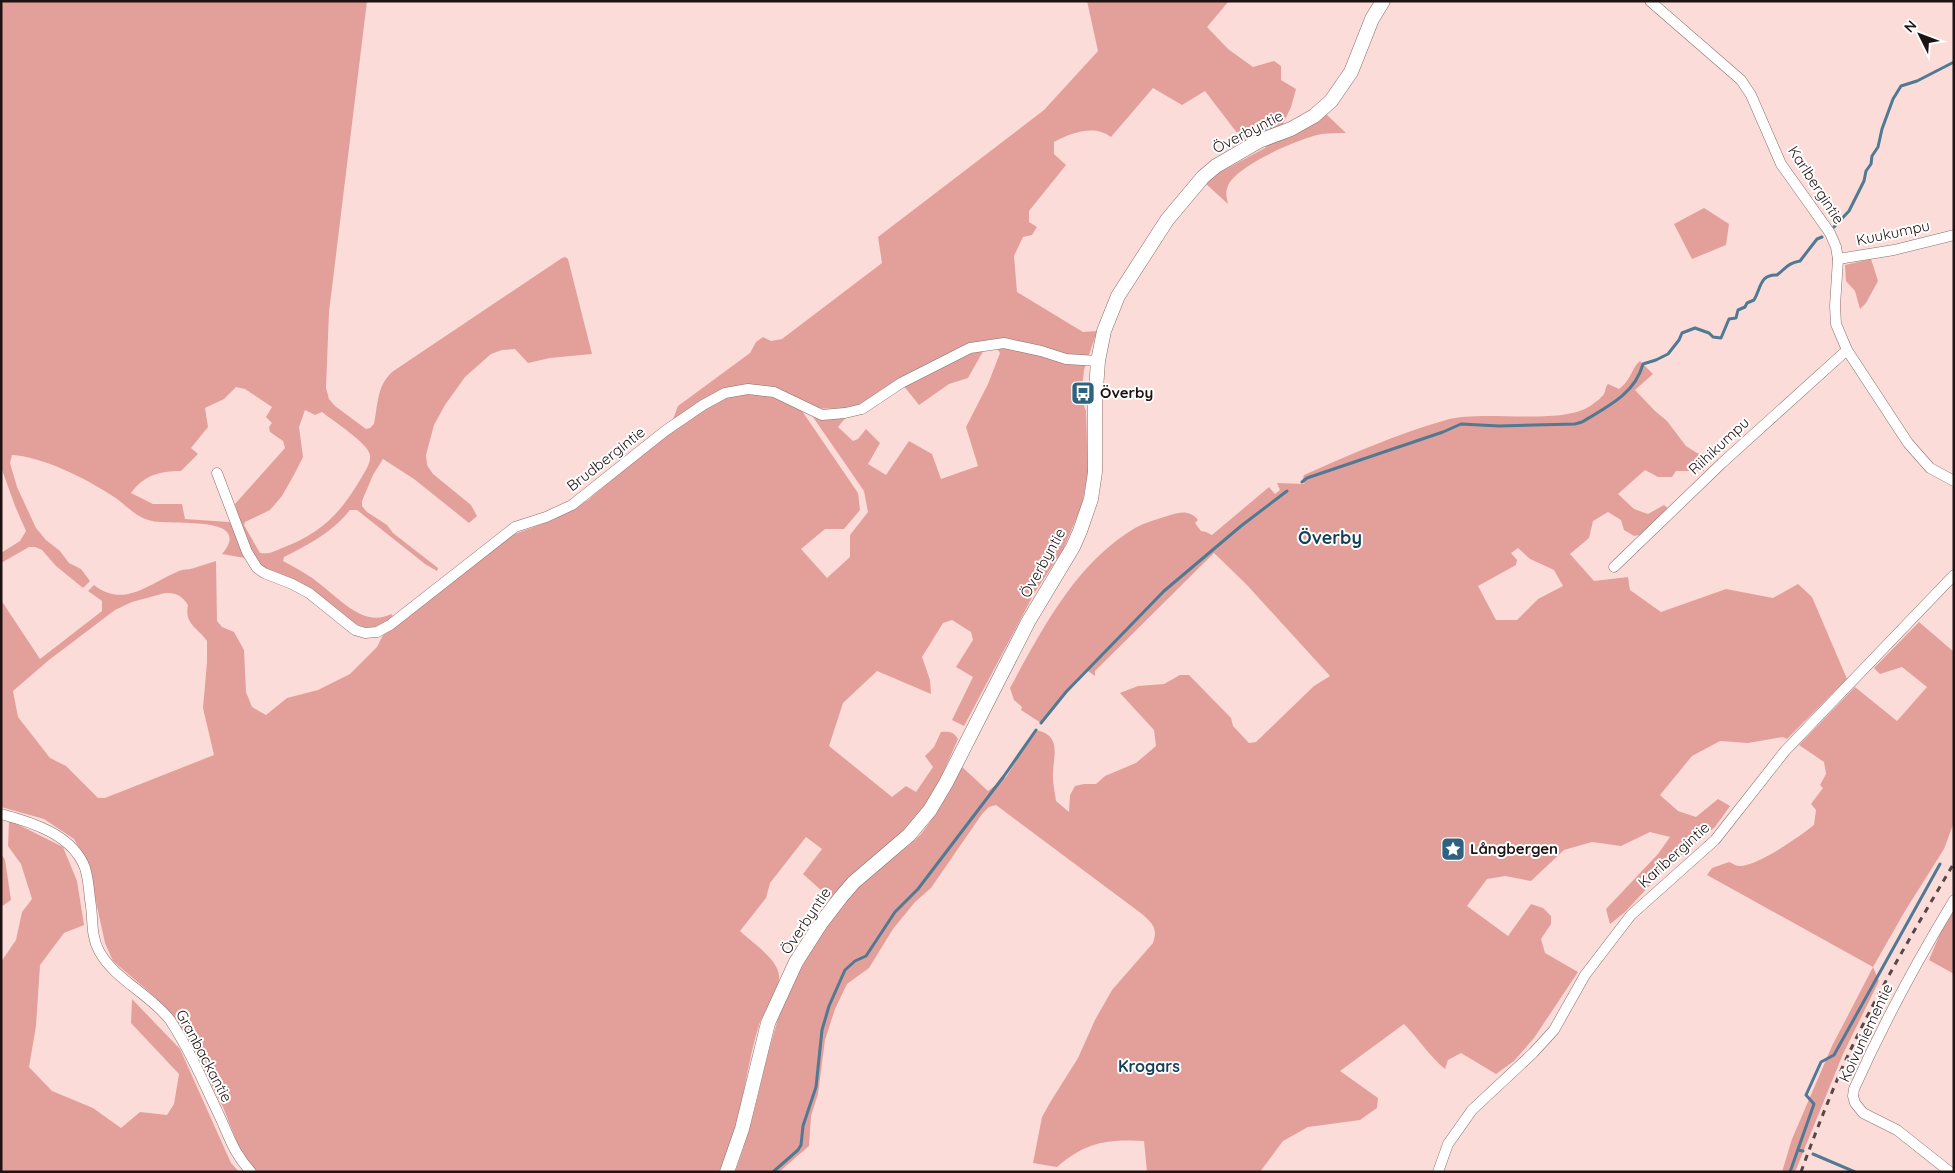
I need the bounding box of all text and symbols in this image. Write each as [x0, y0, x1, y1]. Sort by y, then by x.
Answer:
north arrow [1895, 10, 1945, 60]
text: N [1900, 16, 1920, 36]
street label: Överbyntie [1209, 106, 1286, 157]
street label: Karlbergintie [1784, 142, 1849, 227]
street label: Kuukumpu [1854, 215, 1931, 250]
bus stop icon: Överby [1070, 380, 1096, 406]
place label: Överby [1100, 383, 1153, 402]
street label: Riihikumpu [1684, 413, 1753, 478]
street label: Brudbergintie [563, 422, 649, 495]
street label: Överbyntie [1016, 525, 1069, 601]
district label: Överby [1298, 526, 1362, 549]
street label: Karlbergintie [1634, 818, 1713, 892]
place icon: Långbergen [1440, 836, 1466, 862]
place label: Långbergen [1470, 839, 1558, 858]
street label: Överbyntie [776, 884, 835, 958]
street label: Koivuniementie [1834, 981, 1897, 1085]
street label: Granbackantie [172, 1006, 237, 1105]
district label: Krogars [1118, 1056, 1180, 1076]

